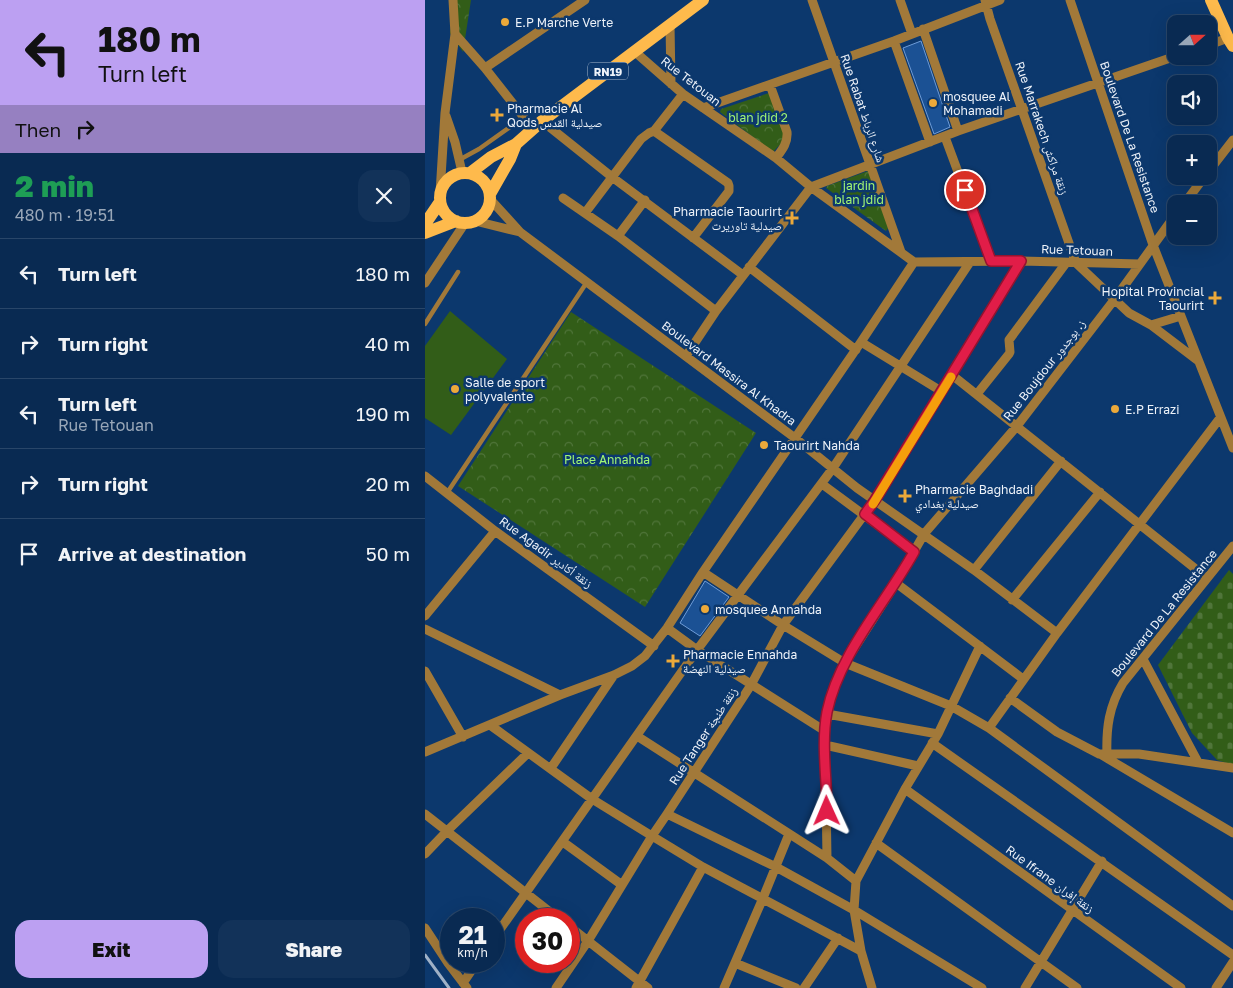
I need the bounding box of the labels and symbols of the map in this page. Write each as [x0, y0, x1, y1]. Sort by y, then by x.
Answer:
place label: E.P Marche Verte [515, 15, 613, 30]
north arrow [1167, 15, 1217, 65]
marker: E.P Marche Verte [499, 16, 511, 28]
street label: Rue Rabat شارع الرباط [836, 52, 889, 164]
street label: Rue Tetouan [658, 53, 724, 109]
street label: Rue Marrakech زنقة مراكش [1012, 59, 1072, 197]
street label: Boulevard De La Resistance [1097, 59, 1163, 215]
road number: RN19 [588, 62, 628, 80]
place label: mosquee Al Mohamadi [943, 89, 1011, 118]
marker: mosquee Al Mohamadi [927, 97, 939, 109]
place label: Pharmacie Al Qods صيدلية القدس [507, 101, 602, 130]
marker: Pharmacie Al Qods صيدلية القدس [491, 109, 503, 121]
park label: blan jdid 2 [728, 110, 788, 125]
pin [944, 169, 986, 211]
park label: jardin blan jdid [834, 178, 884, 207]
place label: Pharmacie Taourirt صيدلية تاوريرت [673, 204, 782, 233]
marker: Pharmacie Taourirt صيدلية تاوريرت [786, 212, 798, 224]
street label: Rue Tetouan [1041, 241, 1113, 259]
place label: Hopital Provincial Taourirt [1102, 284, 1204, 313]
marker: Hopital Provincial Taourirt [1208, 291, 1222, 305]
street label: Rue Boujdour ز. بوجدور [1000, 316, 1089, 424]
street label: Boulevard Massira Al Khadra [659, 318, 799, 428]
place label: Salle de sport polyvalente [465, 375, 545, 404]
marker: Salle de sport polyvalente [449, 383, 461, 395]
place label: E.P Errazi [1125, 402, 1179, 417]
marker: E.P Errazi [1109, 403, 1121, 415]
place label: Taourirt Nahda [774, 438, 860, 453]
marker: Taourirt Nahda [758, 439, 770, 451]
park label: Place Annahda [564, 452, 650, 467]
place label: Pharmacie Baghdadi صيدلية بغدادي [915, 482, 1033, 514]
marker: Pharmacie Baghdadi صيدلية بغدادي [899, 490, 911, 502]
street label: Rue Agadir زنقة أكادير [496, 513, 596, 591]
street label: Boulevard De La Resistance [1108, 546, 1220, 680]
place label: mosquee Annahda [715, 602, 822, 617]
marker: mosquee Annahda [699, 603, 711, 615]
place label: Pharmacie Ennahda صيدلية النهضة [683, 647, 797, 676]
marker: Pharmacie Ennahda صيدلية النهضة [667, 655, 679, 667]
street label: Rue Tanger زنقة طنجة [666, 684, 740, 788]
position arrow [800, 784, 852, 836]
street label: Rue Ifrane زنقة إفران [1003, 842, 1097, 917]
speed limit sign: 30 [515, 908, 580, 973]

